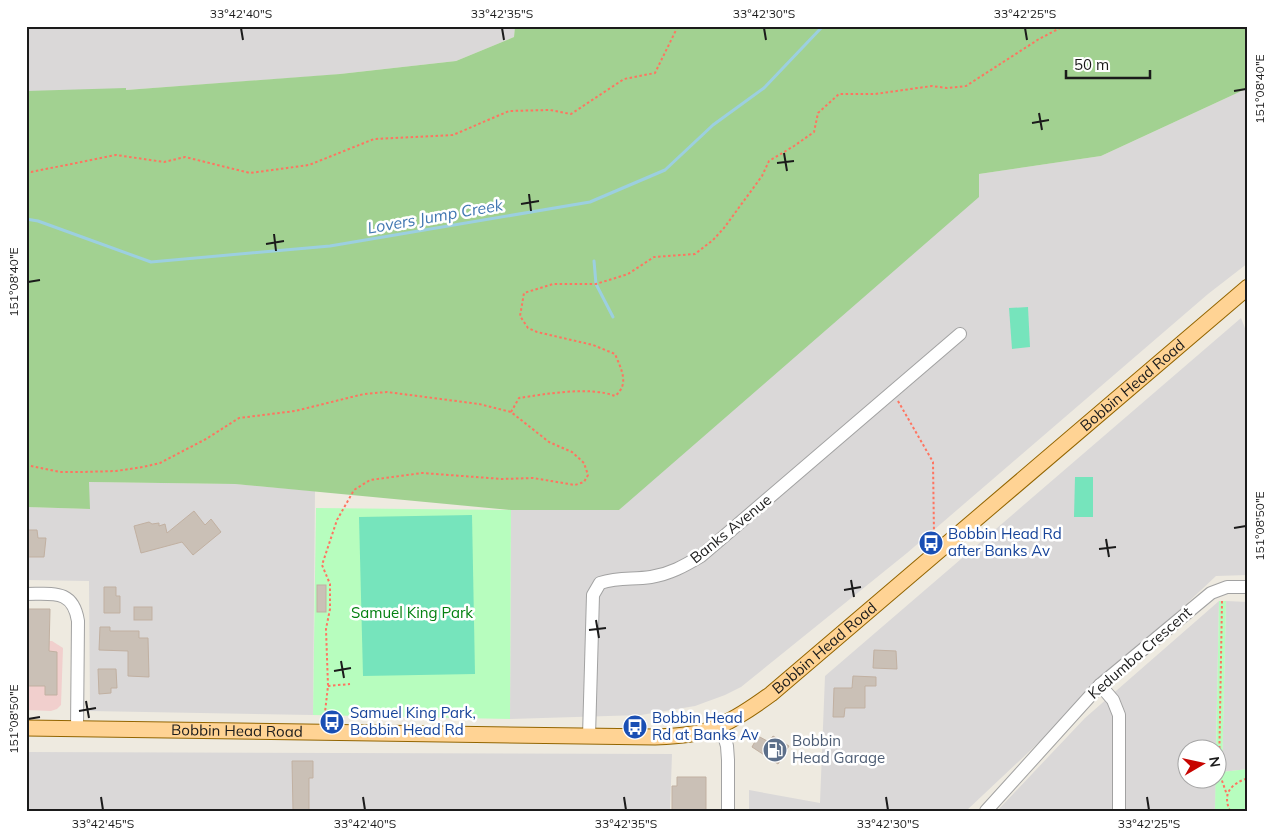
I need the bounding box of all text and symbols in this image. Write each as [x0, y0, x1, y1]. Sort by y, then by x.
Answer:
text: 33°42'40"S [210, 6, 272, 21]
text: 33°42'35"S [471, 6, 533, 21]
text: 33°42'30"S [733, 6, 795, 21]
text: 33°42'25"S [994, 6, 1056, 21]
scale bar [1066, 48, 1150, 80]
text: 151°08'40"E [1252, 54, 1267, 124]
text: 50 m [1074, 55, 1109, 74]
water label: Lovers Jump Creek [366, 194, 505, 238]
text: 151°08'40"E [6, 247, 21, 317]
street label: Bobbin Head Road [1076, 335, 1189, 435]
street label: Banks Avenue [686, 490, 775, 567]
text: 151°08'50"E [1252, 491, 1267, 561]
place label: Bobbin Head Rd after Banks Av [948, 524, 1062, 560]
bus stop icon: Bobbin Head Rd after Banks Av [918, 530, 944, 556]
street label: Bobbin Head Road [768, 598, 880, 698]
park label: Samuel King Park [351, 603, 473, 622]
street label: Kedumba Crescent [1084, 603, 1195, 703]
text: 151°08'50"E [6, 684, 21, 754]
place label: Samuel King Park, Bobbin Head Rd [350, 703, 476, 739]
place label: Bobbin Head Rd at Banks Av [652, 708, 759, 744]
bus stop icon: Samuel King Park, Bobbin Head Rd [319, 709, 345, 735]
bus stop icon: Bobbin Head Rd at Banks Av [622, 714, 648, 740]
street label: Bobbin Head Road [171, 720, 303, 741]
place label: Bobbin Head Garage [792, 731, 885, 767]
fuel station icon: Bobbin Head Garage [762, 737, 788, 763]
north arrow [1176, 740, 1226, 790]
text: N [1205, 755, 1225, 769]
text: 33°42'45"S [72, 816, 134, 831]
text: 33°42'40"S [334, 816, 396, 831]
text: 33°42'35"S [595, 816, 657, 831]
text: 33°42'30"S [857, 816, 919, 831]
text: 33°42'25"S [1118, 816, 1180, 831]

